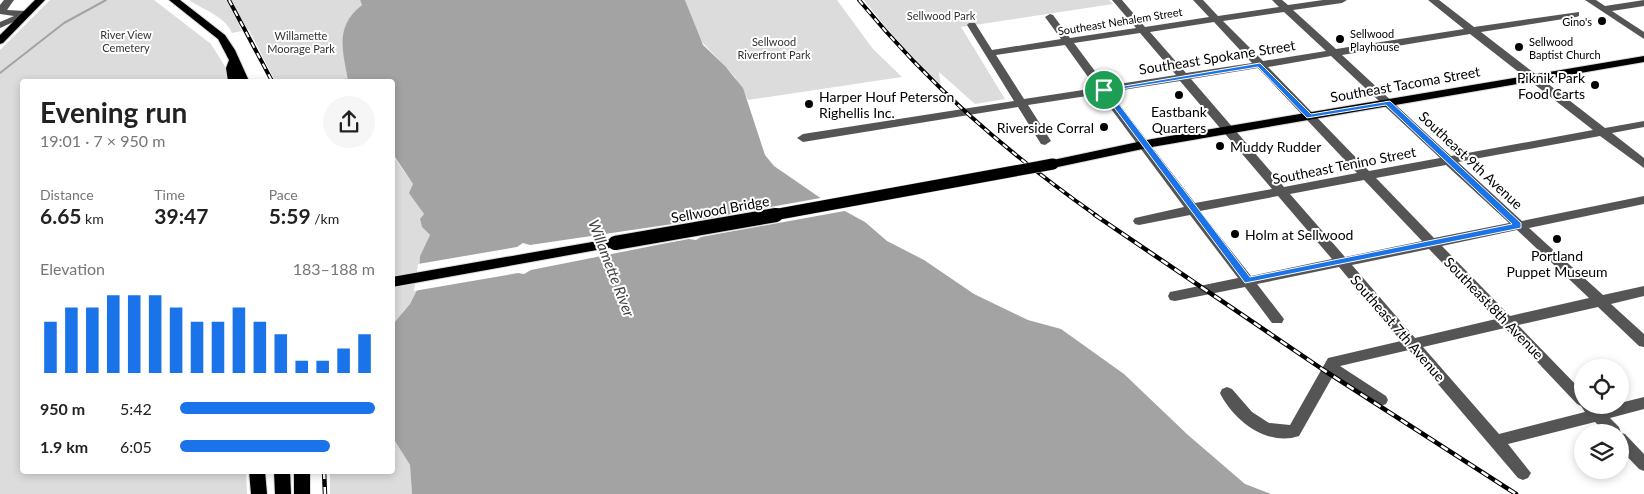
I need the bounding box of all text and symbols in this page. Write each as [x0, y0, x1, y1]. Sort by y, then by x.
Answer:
street label: Southeast Nehalem Street [1057, 5, 1183, 37]
park label: Sellwood Park [907, 9, 976, 22]
place label: Gino's [1562, 15, 1592, 28]
marker: Gino's [1596, 15, 1608, 27]
place label: Sellwood Playhouse [1350, 27, 1399, 53]
park label: River View Cemetery [100, 28, 152, 54]
park label: Willamette Moorage Park [267, 29, 335, 55]
marker: Sellwood Playhouse [1334, 33, 1346, 45]
park label: Sellwood Riverfront Park [738, 35, 811, 61]
place label: Sellwood Baptist Church [1529, 35, 1601, 61]
street label: Southeast Spokane Street [1138, 36, 1296, 78]
marker: Sellwood Baptist Church [1513, 41, 1525, 53]
street label: Southeast Tacoma Street [1329, 62, 1481, 106]
pin [1083, 69, 1125, 111]
place label: Piknik Park Food Carts [1517, 69, 1586, 102]
icon: arrive [1090, 76, 1118, 104]
marker: Piknik Park Food Carts [1589, 79, 1601, 91]
place label: Harper Houf Peterson Righellis Inc. [819, 88, 954, 121]
marker: Eastbank Quarters [1173, 89, 1185, 101]
text: Evening run [40, 95, 187, 129]
button: share [323, 96, 375, 148]
marker: Harper Houf Peterson Righellis Inc. [803, 98, 815, 110]
place label: Eastbank Quarters [1151, 103, 1208, 136]
street label: Southeast 9th Avenue [1416, 108, 1526, 212]
place label: Riverside Corral [997, 119, 1094, 136]
marker: Riverside Corral [1098, 121, 1110, 133]
text: 19:01 · 7 × 950 m [40, 131, 165, 150]
place label: Muddy Rudder [1230, 138, 1321, 155]
marker: Muddy Rudder [1214, 140, 1226, 152]
street label: Southeast Tenino Street [1271, 143, 1417, 187]
text: Distance [40, 186, 94, 203]
text: Time [154, 186, 185, 203]
text: Pace [269, 186, 298, 203]
street label: Sellwood Bridge [670, 192, 770, 226]
text: 6.65 [40, 203, 82, 228]
text: 39:47 [154, 203, 208, 228]
text: 5:59 [269, 203, 311, 228]
text: km [82, 210, 104, 227]
text: /km [311, 210, 339, 227]
water label: Willamette River [585, 217, 639, 320]
place label: Holm at Sellwood [1245, 226, 1353, 243]
marker: Holm at Sellwood [1229, 228, 1241, 240]
marker: Portland Puppet Museum [1551, 233, 1563, 245]
place label: Portland Puppet Museum [1506, 247, 1608, 280]
street label: Southeast 8th Avenue [1441, 253, 1547, 363]
text: Elevation [40, 259, 105, 278]
text: 183–188 m [293, 259, 375, 278]
street label: Southeast 7th Avenue [1347, 271, 1449, 385]
map controls [1574, 359, 1629, 479]
button: locate [1574, 359, 1629, 414]
text: 950 m [40, 399, 85, 418]
text: 5:42 [120, 399, 152, 418]
button: layers [1574, 424, 1629, 479]
text: 1.9 km [40, 437, 88, 456]
text: 6:05 [120, 437, 152, 456]

